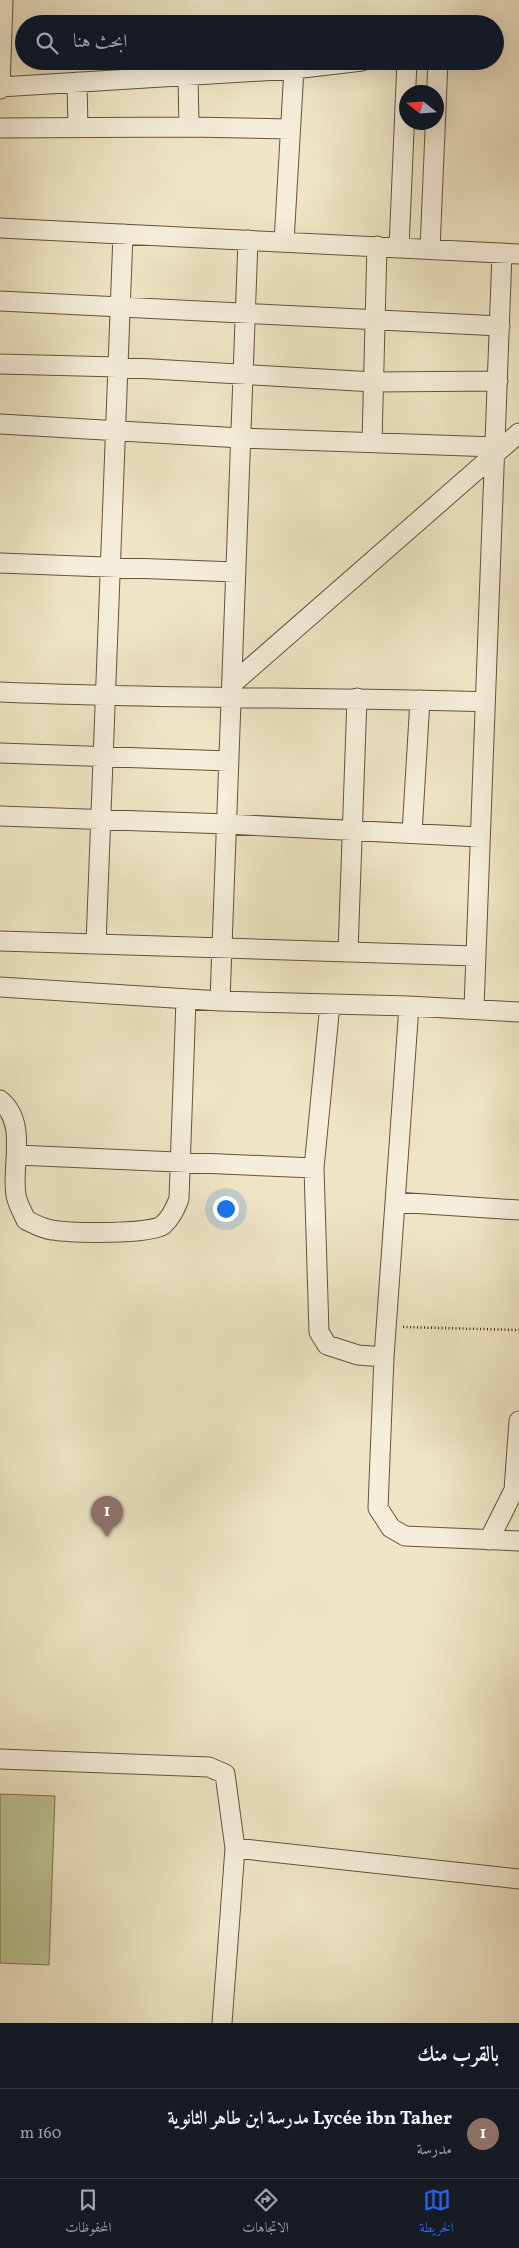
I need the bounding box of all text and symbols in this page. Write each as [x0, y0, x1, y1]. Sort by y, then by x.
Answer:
search box [15, 15, 504, 70]
icon: search [33, 29, 61, 57]
text: ابحث هنا [73, 29, 127, 55]
north arrow [399, 85, 444, 130]
your location [213, 1196, 239, 1222]
pin: 1 [91, 1496, 123, 1537]
text: بالقرب منك [417, 2041, 499, 2070]
text: Lycée ibn Taher مدرسة ابن طاهر الثانوية [168, 2106, 452, 2132]
text: 160 m [20, 2123, 61, 2145]
text: 1 [480, 2123, 486, 2145]
text: مدرسة [417, 2139, 452, 2161]
tab: المحفوظات [65, 2186, 112, 2241]
tab: الاتجاهات [242, 2186, 289, 2241]
tab: الخريطة [420, 2186, 454, 2241]

